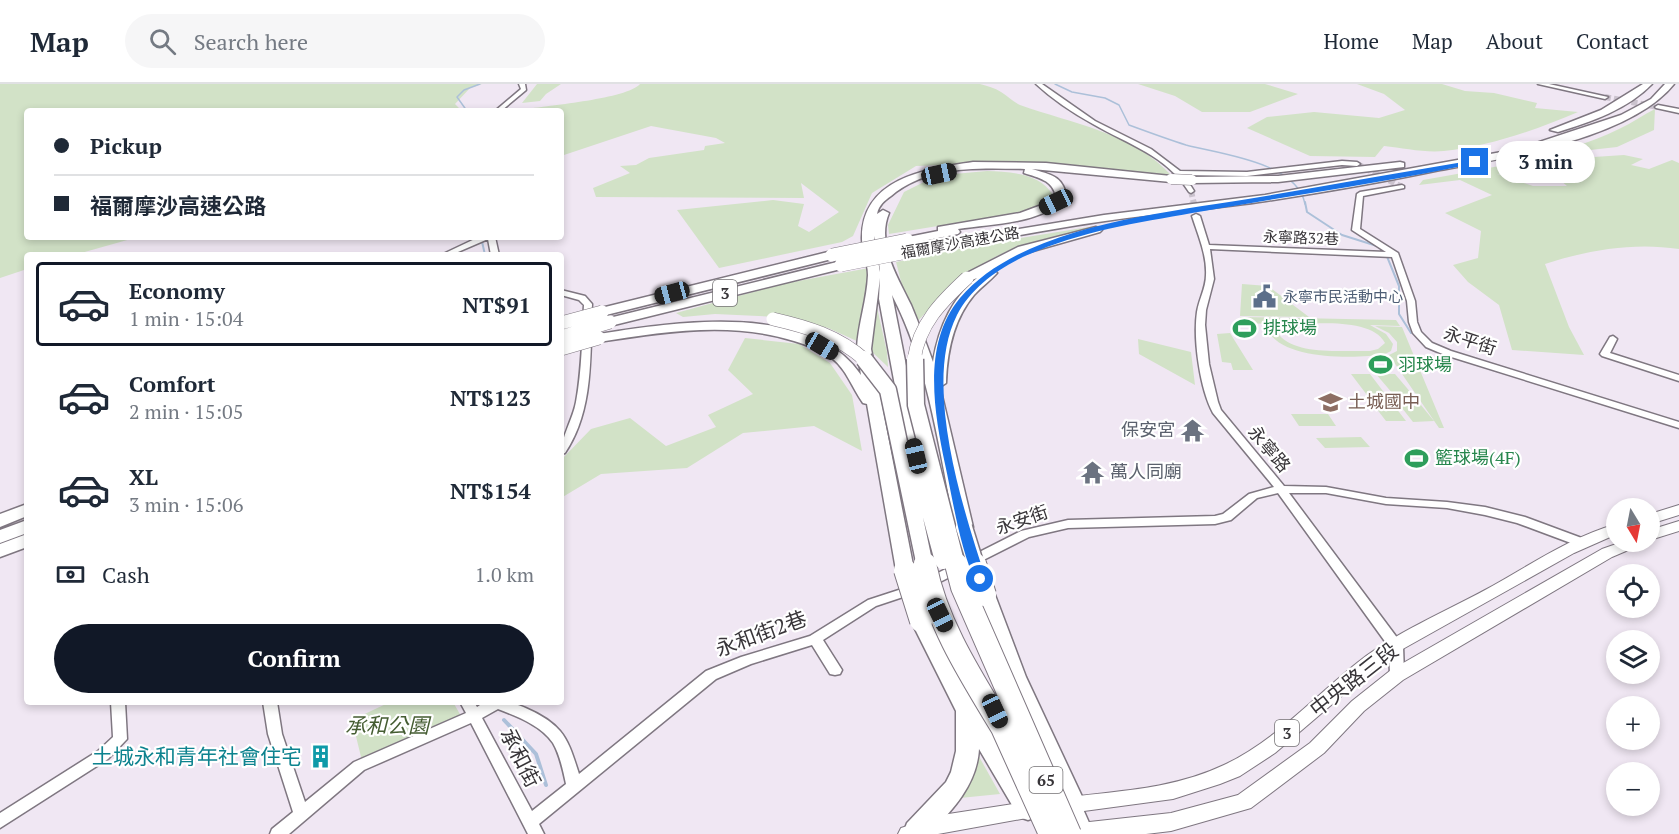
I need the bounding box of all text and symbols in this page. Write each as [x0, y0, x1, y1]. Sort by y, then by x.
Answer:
search box [125, 14, 545, 68]
text: Map [30, 23, 89, 60]
icon: search [146, 25, 179, 58]
text: Search here [194, 27, 308, 56]
text: Home [1323, 27, 1379, 55]
text: Map [1412, 27, 1453, 55]
text: About [1486, 27, 1543, 55]
text: Contact [1576, 27, 1649, 55]
text: Pickup [90, 131, 162, 160]
callout: 3 min [1496, 141, 1595, 183]
route end [1461, 148, 1488, 175]
text: 3 min [1518, 148, 1573, 175]
car [920, 161, 958, 187]
car [1036, 186, 1076, 218]
text: 福爾摩沙高速公路 [90, 191, 266, 220]
street label: 福爾摩沙高速公路 [899, 222, 1021, 262]
street label: 永寧路32巷 [1263, 226, 1339, 248]
text: Economy [129, 276, 225, 305]
icon: car [57, 277, 111, 331]
car [652, 280, 692, 306]
road number: 3 [713, 280, 737, 306]
public building icon: 永寧市民活動中心 [1252, 284, 1278, 310]
place label: 永寧市民活動中心 [1283, 286, 1403, 306]
text: NT$91 [462, 290, 531, 319]
text: 1 min · 15:04 [129, 305, 243, 332]
sports icon: 排球場 [1232, 315, 1258, 341]
place label: 排球場 [1263, 315, 1317, 339]
street label: 永平街 [1441, 320, 1500, 360]
car [802, 329, 842, 363]
sports icon: 羽球場 [1367, 352, 1393, 378]
place label: 羽球場 [1398, 352, 1452, 376]
text: Comfort [129, 369, 215, 398]
icon: car [57, 370, 111, 424]
text: NT$123 [450, 383, 531, 412]
school or university icon: 土城國中 [1317, 389, 1343, 415]
place label: 土城國中 [1348, 389, 1420, 413]
text: 2 min · 15:05 [129, 398, 243, 425]
place label: 保安宮 [1121, 417, 1175, 441]
temple icon: 保安宮 [1180, 417, 1206, 443]
street label: 永寧路 [1243, 420, 1296, 477]
car [903, 436, 929, 476]
sports icon: 籃球場(4F) [1404, 445, 1430, 471]
place label: 籃球場(4F) [1435, 445, 1521, 469]
temple icon: 萬人同廟 [1079, 459, 1105, 485]
place label: 萬人同廟 [1110, 459, 1182, 483]
text: XL [129, 462, 158, 491]
icon: car [57, 463, 111, 517]
text: NT$154 [450, 476, 531, 505]
text: 3 min · 15:06 [129, 491, 243, 518]
north arrow [1606, 498, 1660, 552]
map controls [1606, 498, 1660, 816]
street label: 永安街 [992, 499, 1051, 539]
icon: cash [54, 558, 87, 591]
text: Cash [102, 560, 150, 589]
text: 1.0 km [475, 561, 534, 588]
button: locate [1606, 564, 1660, 618]
route start [966, 565, 993, 592]
car [924, 595, 956, 635]
street label: 永和街2巷 [711, 604, 810, 662]
button: Confirm [54, 624, 534, 693]
button: layers [1606, 630, 1660, 684]
street label: 中央路三段 [1303, 636, 1403, 723]
car [979, 691, 1011, 731]
button: + [1606, 696, 1660, 750]
park label: 承和公園 [345, 711, 432, 739]
road number: 3 [1275, 720, 1299, 746]
street label: 承和街 [494, 723, 548, 792]
place label: 土城永和青年社會住宅 [92, 742, 302, 770]
building icon: 土城永和青年社會住宅 [307, 744, 333, 770]
button: − [1606, 762, 1660, 816]
road number: 65 [1030, 767, 1062, 793]

